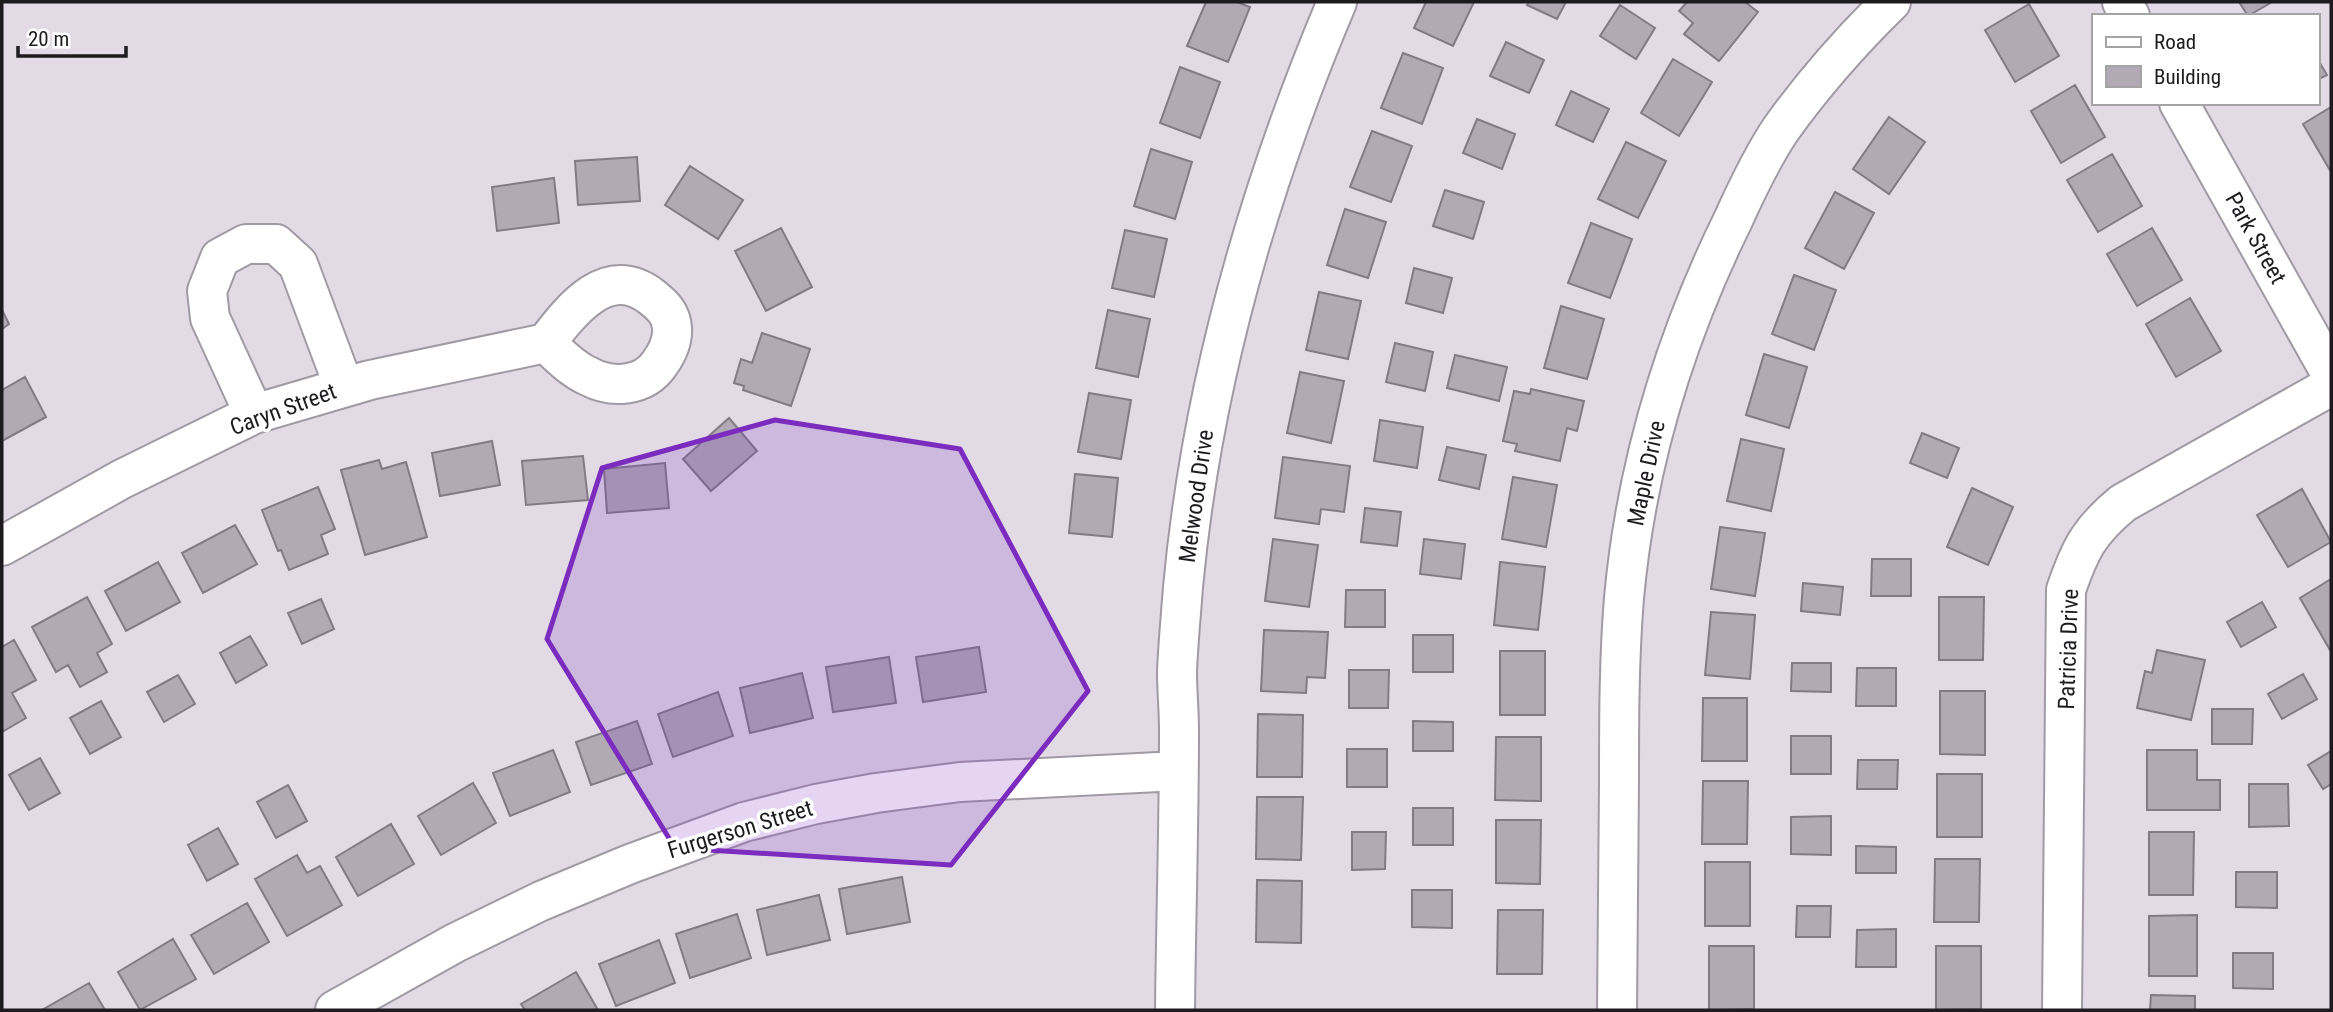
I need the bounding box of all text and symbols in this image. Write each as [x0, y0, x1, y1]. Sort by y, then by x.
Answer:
scale bar [18, 14, 126, 58]
legend [2092, 14, 2319, 105]
text: 20 m [28, 27, 69, 51]
text: Road [2154, 30, 2196, 54]
text: Building [2154, 65, 2221, 89]
street label: Park Street [2219, 188, 2292, 289]
street label: Caryn Street [226, 378, 340, 441]
street label: Maple Drive [1622, 418, 1671, 528]
street label: Melwood Drive [1174, 428, 1219, 564]
street label: Patricia Drive [2053, 588, 2084, 710]
street label: Furgerson Street [664, 795, 816, 864]

